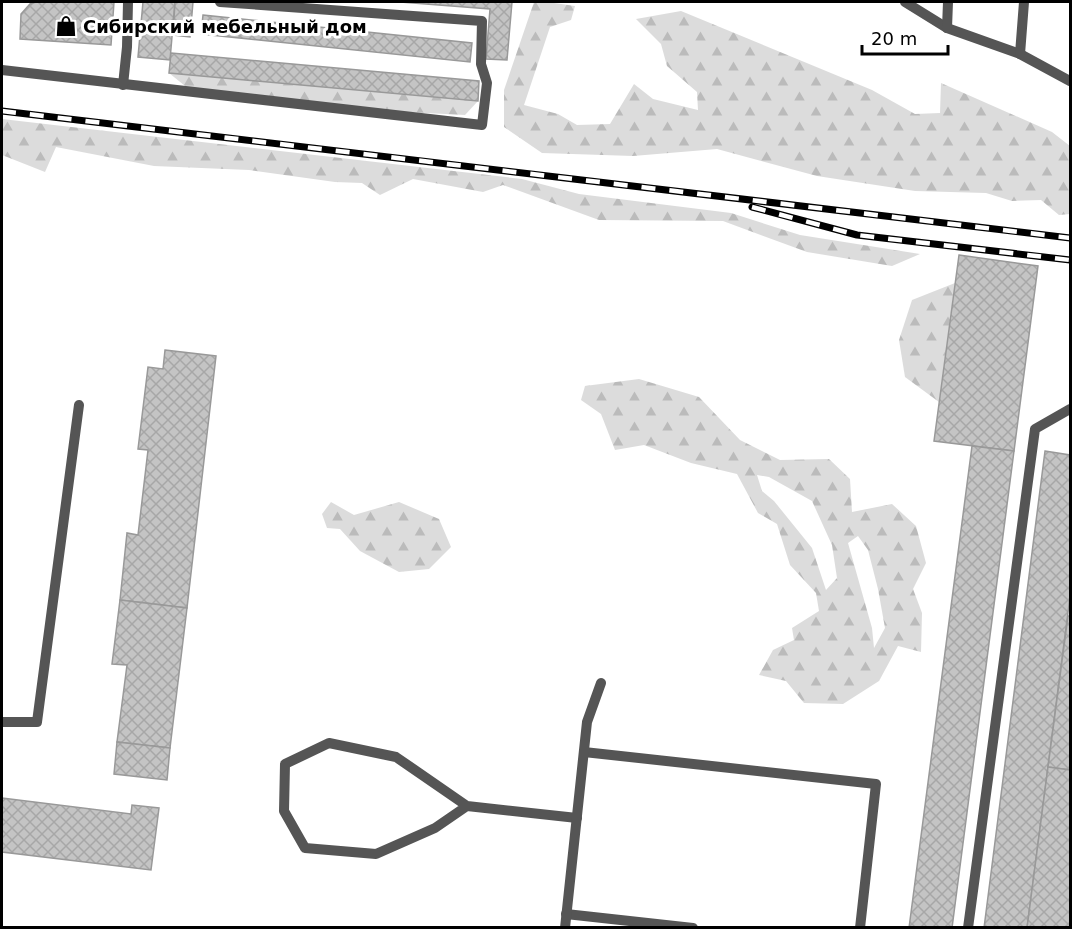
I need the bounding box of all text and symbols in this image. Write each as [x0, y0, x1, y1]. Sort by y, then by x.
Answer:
shop icon: Сибирский мебельный дом [54, 14, 78, 38]
place label: Сибирский мебельный дом [83, 16, 367, 37]
scale bar [862, 18, 948, 56]
text: 20 m [871, 28, 917, 49]

